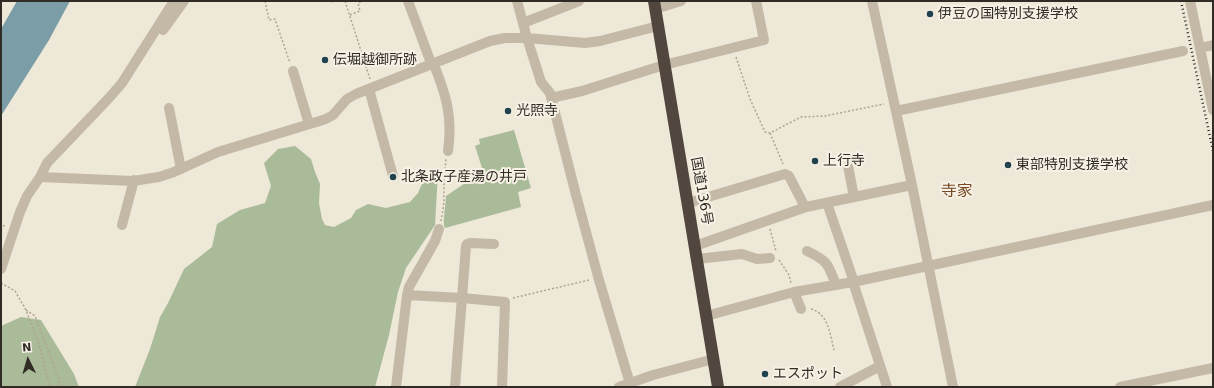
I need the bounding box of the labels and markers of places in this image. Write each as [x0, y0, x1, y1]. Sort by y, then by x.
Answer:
place label: 伊豆の国特別支援学校 [938, 6, 1078, 22]
marker: 伊豆の国特別支援学校 [925, 9, 935, 19]
place label: 伝堀越御所跡 [333, 52, 417, 68]
marker: 伝堀越御所跡 [320, 55, 330, 65]
place label: 光照寺 [516, 103, 558, 119]
marker: 光照寺 [503, 106, 513, 116]
place label: 上行寺 [823, 153, 865, 169]
marker: 上行寺 [810, 156, 820, 166]
place label: 東部特別支援学校 [1016, 157, 1128, 173]
marker: 東部特別支援学校 [1003, 160, 1013, 170]
place label: 北条政子産湯の井戸 [401, 169, 527, 185]
marker: 北条政子産湯の井戸 [388, 172, 398, 182]
place label: エスポット [773, 366, 843, 382]
marker: エスポット [760, 369, 770, 379]

